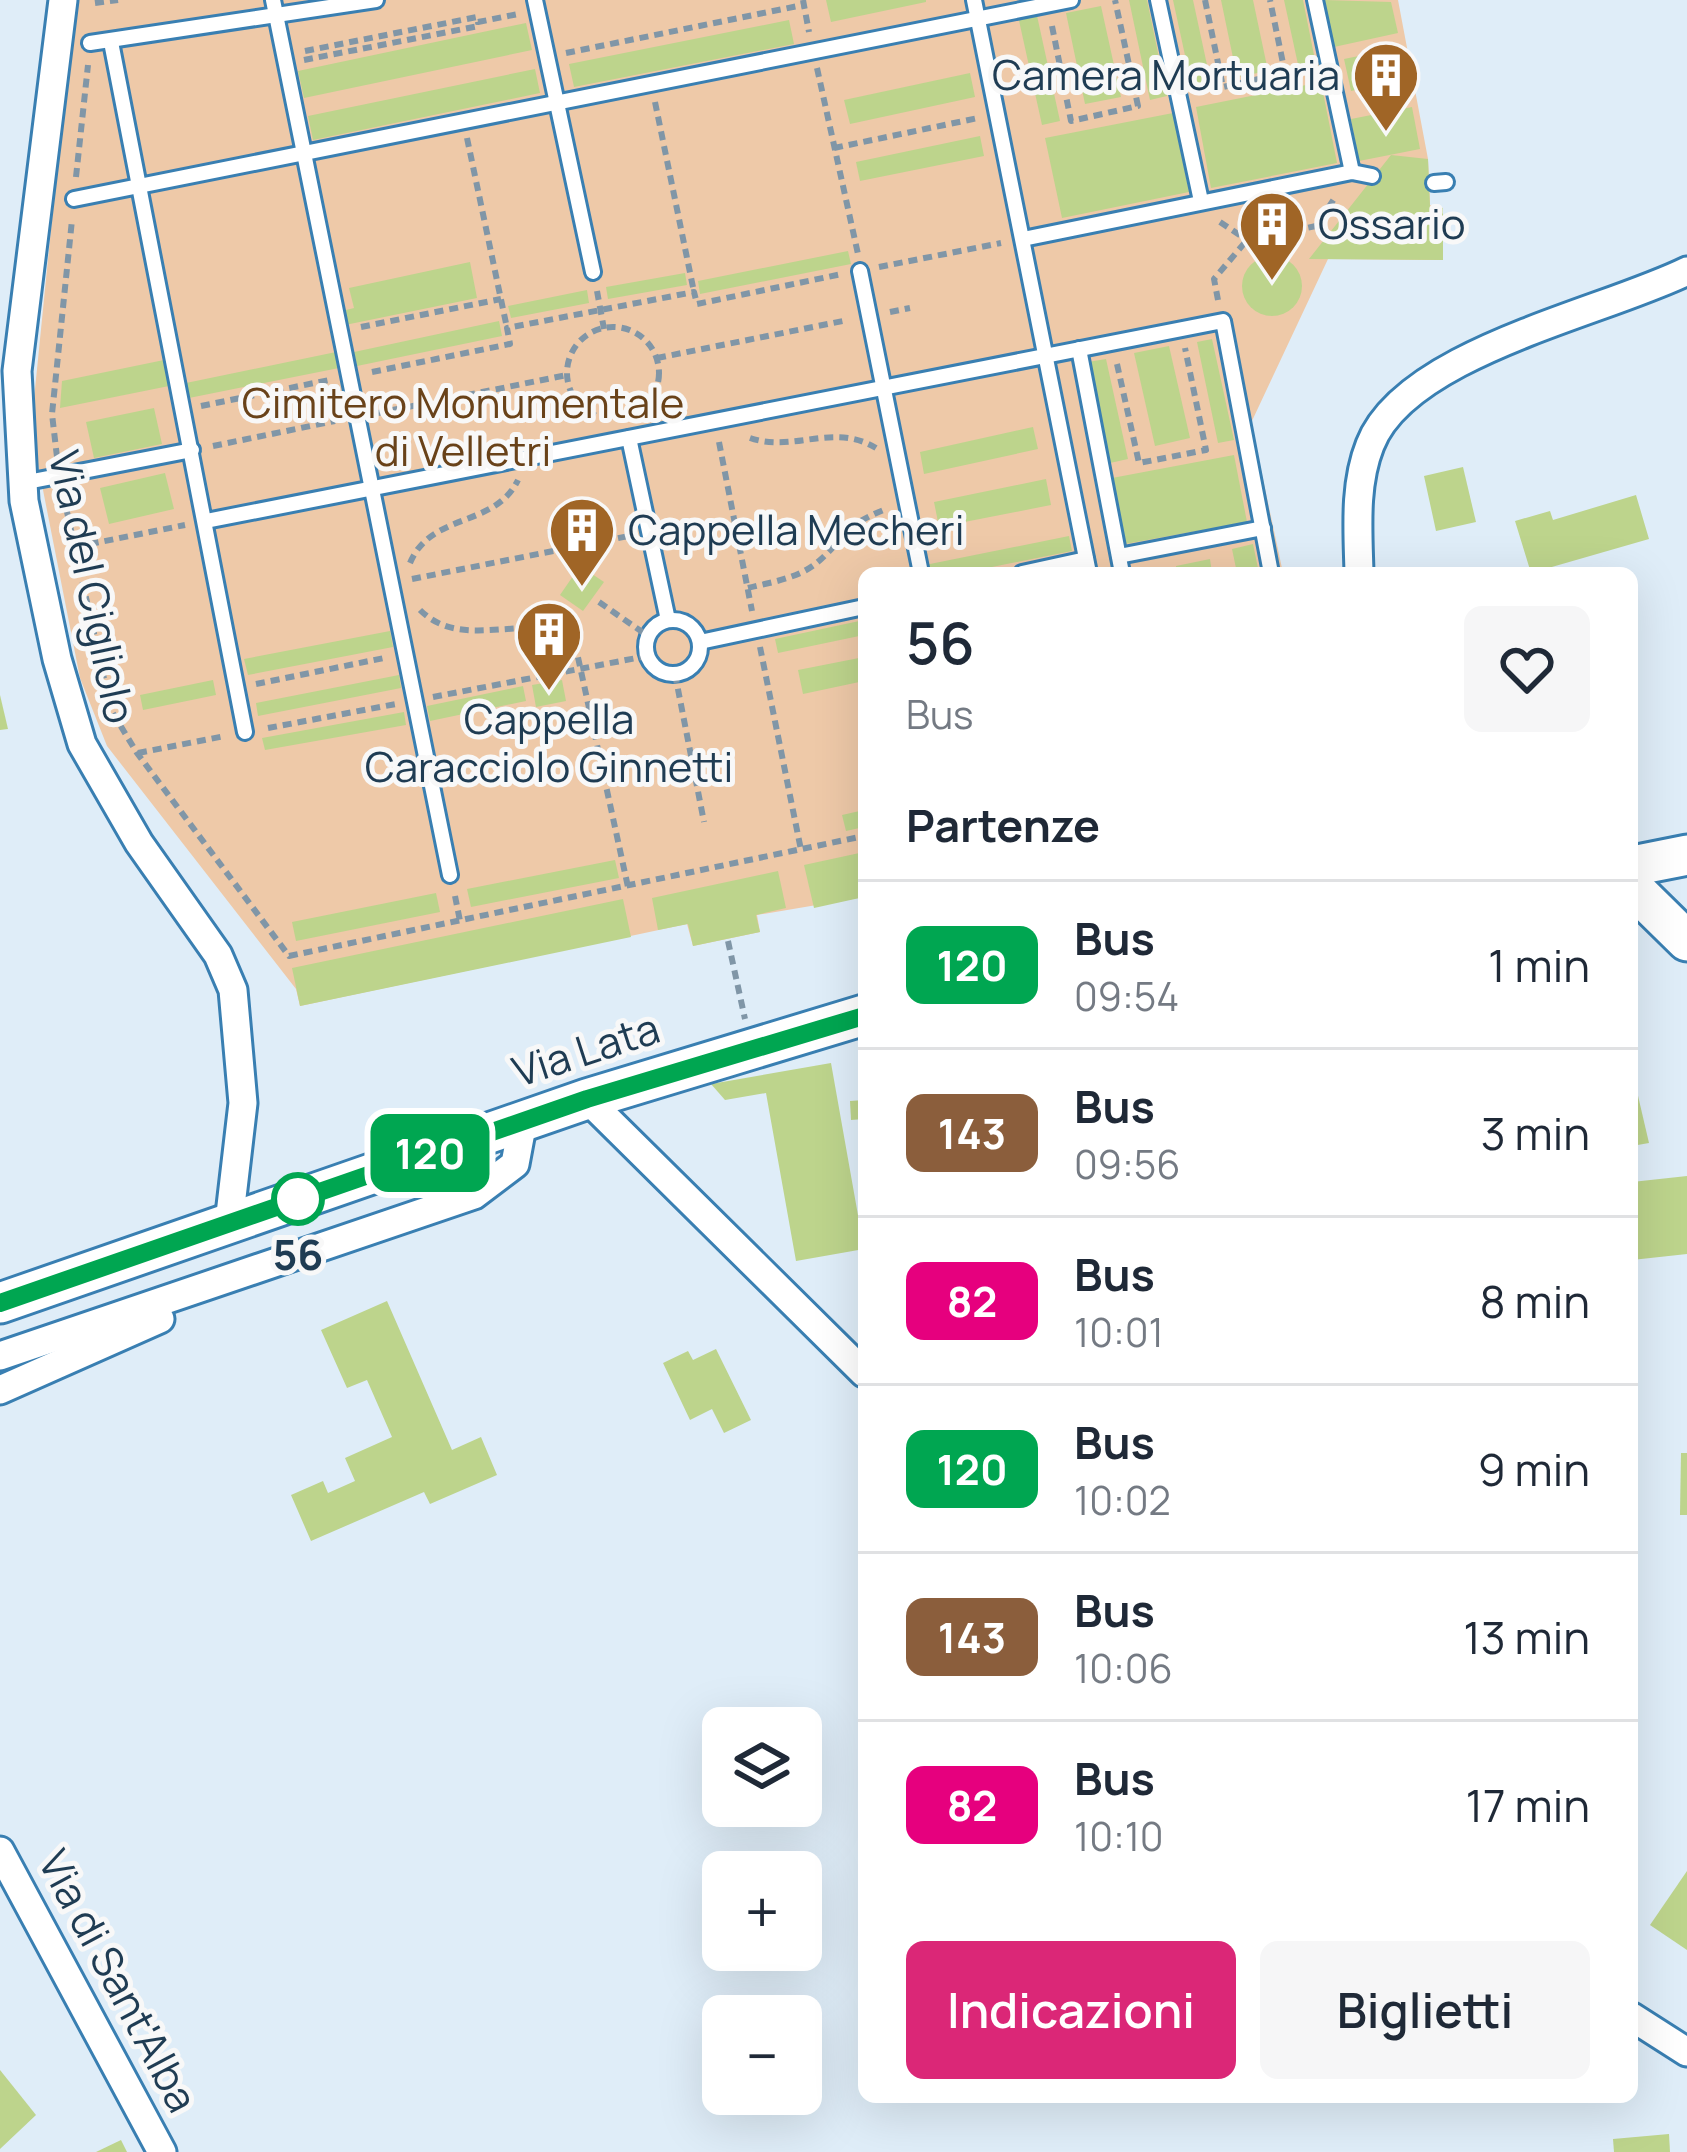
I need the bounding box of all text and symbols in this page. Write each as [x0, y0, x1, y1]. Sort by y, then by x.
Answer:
building icon: Camera Mortuaria [1351, 40, 1421, 134]
place label: Camera Mortuaria [992, 45, 1340, 103]
building icon: Ossario [1237, 189, 1307, 283]
place label: Ossario [1318, 194, 1466, 252]
park label: Cimitero Monumentale di Velletri [242, 373, 684, 479]
street label: Via del Cigliolo [36, 445, 150, 729]
building icon: Cappella Mecheri [547, 495, 617, 589]
place label: Cappella Mecheri [628, 500, 965, 558]
building icon: Cappella Caracciolo Ginnetti [514, 599, 584, 693]
text: 56 [906, 603, 975, 681]
button: heart [1464, 606, 1590, 732]
text: Bus [906, 687, 974, 741]
place label: Cappella Caracciolo Ginnetti [365, 689, 733, 795]
text: Partenze [906, 794, 1100, 856]
text: Bus [1074, 907, 1155, 969]
text: 1 min [1488, 934, 1590, 996]
text: 120 [936, 936, 1008, 994]
text: 09:54 [1074, 969, 1179, 1023]
street label: Via Lata [505, 998, 666, 1100]
text: Bus [1074, 1075, 1155, 1137]
text: 3 min [1481, 1102, 1590, 1164]
text: 143 [938, 1104, 1006, 1162]
line badge: 120 [361, 1114, 499, 1192]
text: 120 [394, 1124, 466, 1182]
text: 09:56 [1074, 1137, 1180, 1191]
marker: 56 [273, 1174, 323, 1224]
place label: 56 [273, 1225, 323, 1283]
text: Bus [1074, 1243, 1155, 1305]
text: 8 min [1479, 1270, 1590, 1332]
text: 82 [947, 1272, 997, 1330]
text: 10:01 [1074, 1305, 1164, 1359]
text: Bus [1074, 1411, 1155, 1473]
text: 9 min [1478, 1438, 1590, 1500]
text: 120 [936, 1440, 1008, 1498]
text: 10:02 [1074, 1473, 1171, 1527]
text: Bus [1074, 1579, 1155, 1641]
text: 13 min [1463, 1606, 1590, 1668]
text: 143 [938, 1608, 1006, 1666]
text: 10:06 [1074, 1641, 1173, 1695]
map controls [702, 1707, 822, 2115]
button: layers [702, 1707, 822, 1827]
text: Bus [1074, 1747, 1155, 1809]
text: 17 min [1465, 1774, 1590, 1836]
text: 82 [947, 1776, 997, 1834]
text: 10:10 [1074, 1809, 1164, 1863]
street label: Via di Sant'Alba [26, 1839, 212, 2122]
button: + [702, 1851, 822, 1971]
button: Indicazioni [906, 1941, 1236, 2079]
button: Biglietti [1260, 1941, 1590, 2079]
button: − [702, 1995, 822, 2115]

